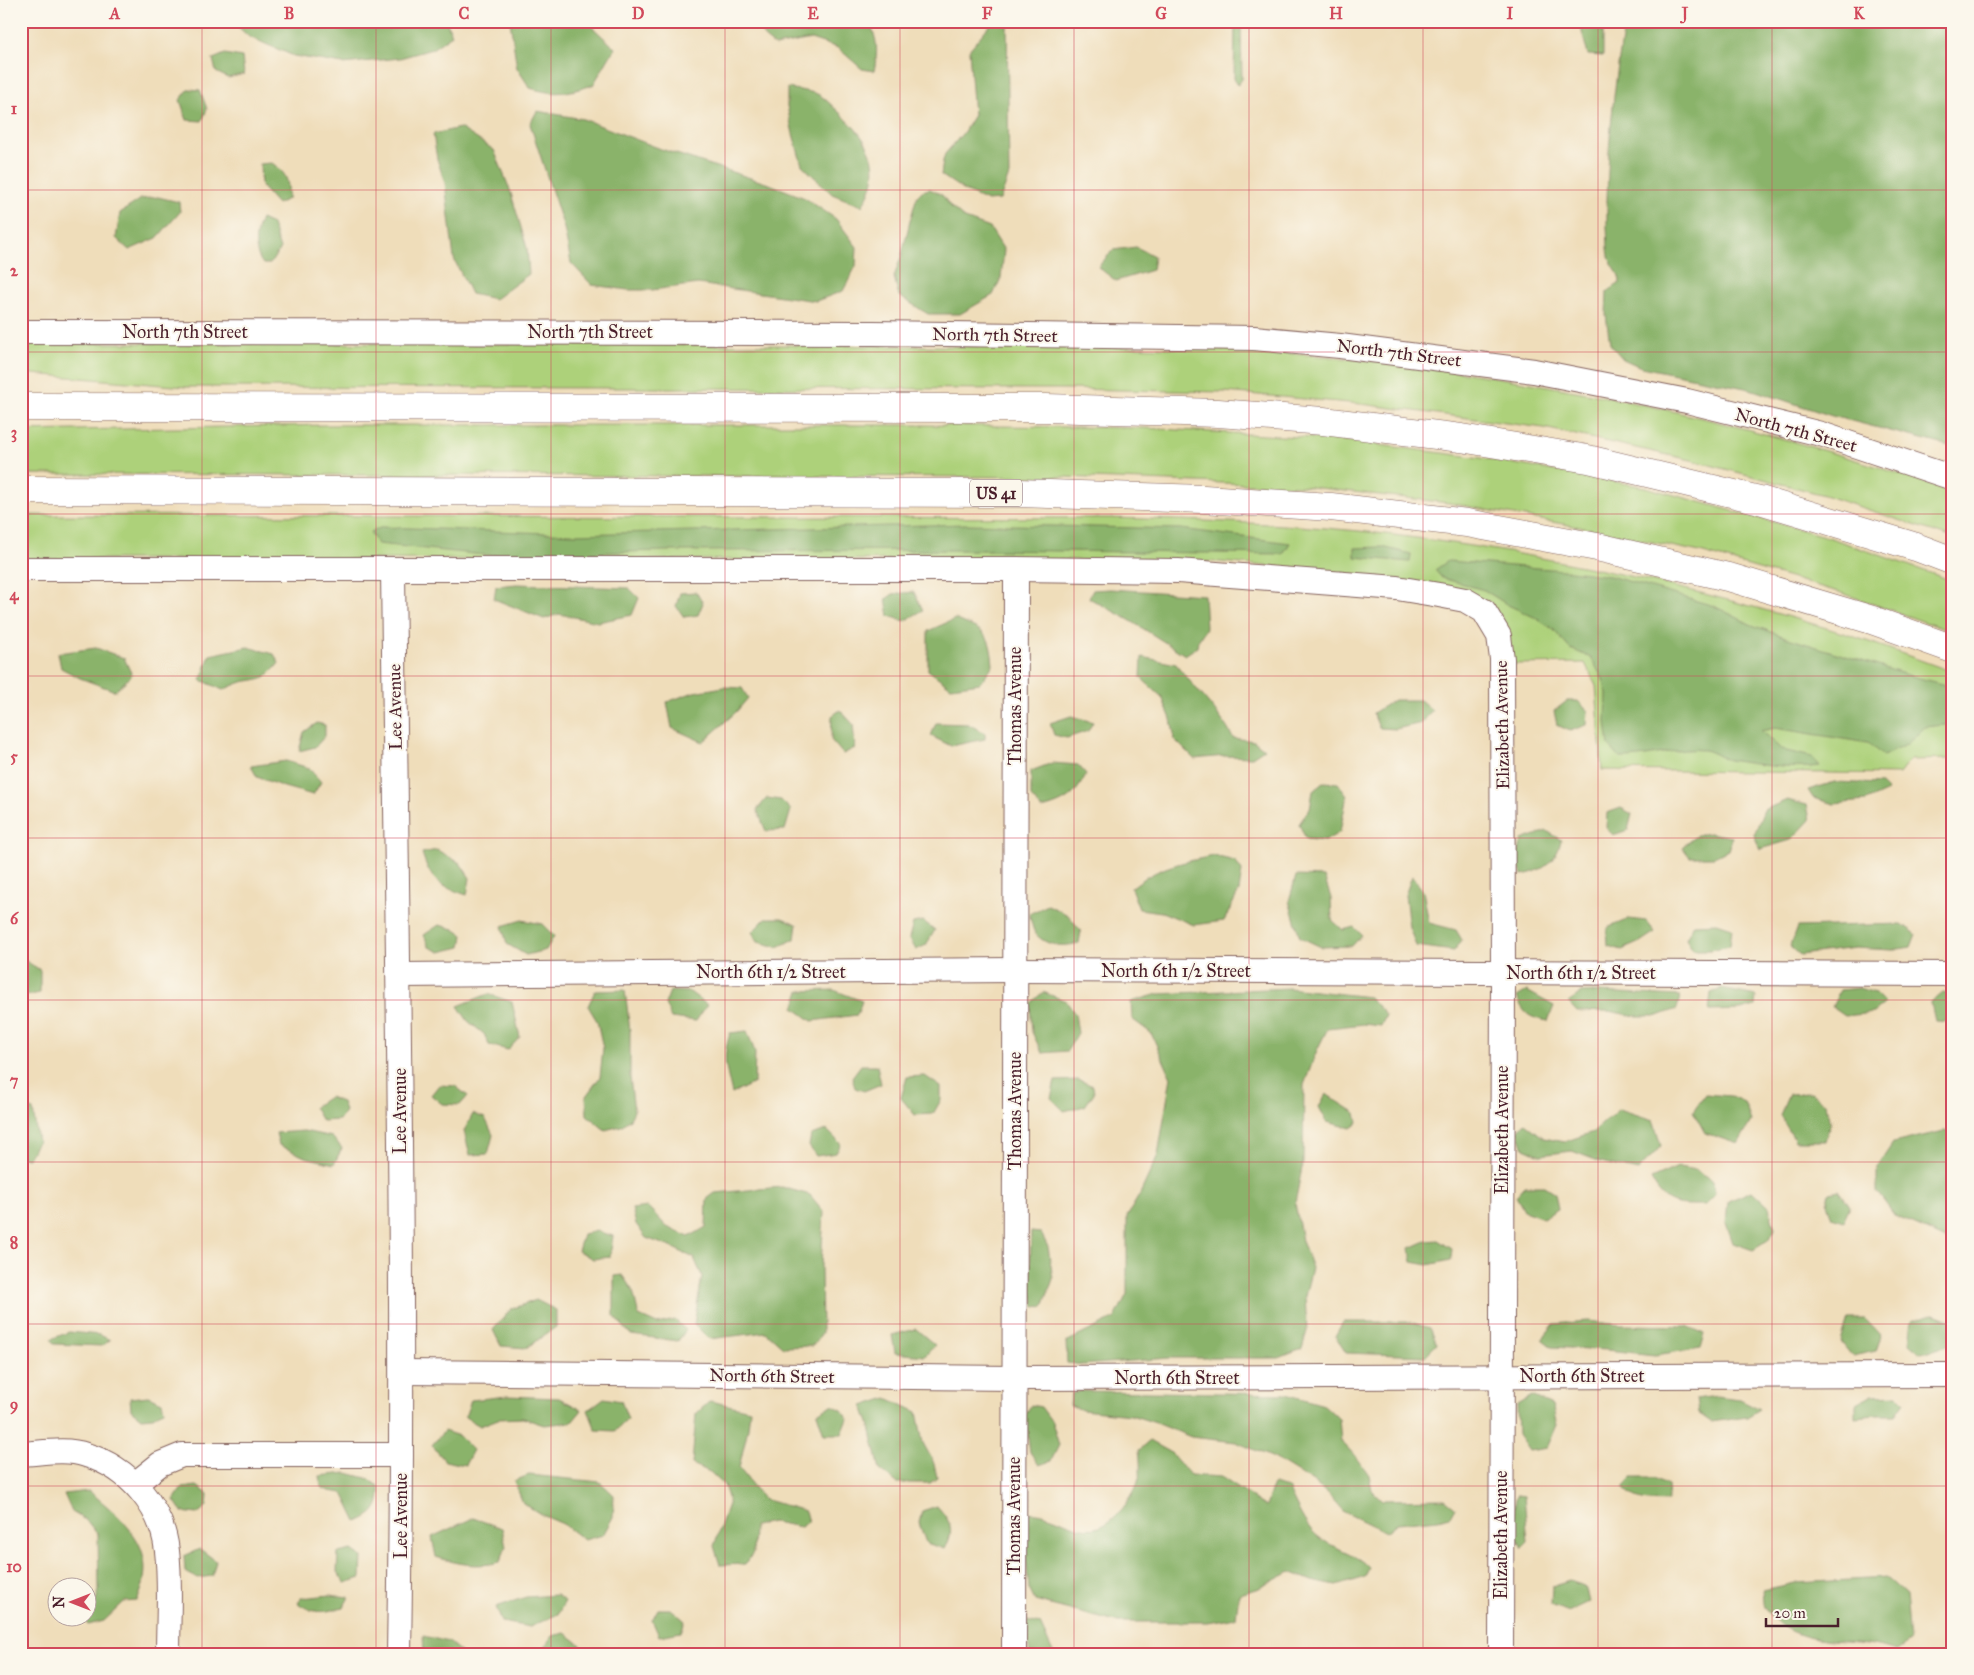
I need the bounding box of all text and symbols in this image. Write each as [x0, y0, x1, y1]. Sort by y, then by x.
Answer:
text: A [109, 4, 121, 23]
text: B [284, 4, 294, 23]
text: C [459, 4, 470, 23]
text: D [632, 4, 645, 23]
text: E [807, 4, 819, 23]
text: F [982, 4, 993, 23]
text: G [1155, 4, 1167, 23]
text: H [1329, 4, 1343, 23]
text: I [1507, 4, 1514, 23]
text: J [1680, 4, 1689, 24]
text: K [1853, 4, 1865, 23]
text: 1 [11, 99, 18, 118]
text: 2 [10, 261, 19, 280]
street label: North 7th Street [122, 321, 248, 343]
street label: North 7th Street [527, 321, 653, 343]
street label: North 7th Street [932, 323, 1059, 347]
street label: North 7th Street [1335, 334, 1463, 372]
street label: North 7th Street [1732, 403, 1860, 457]
text: 3 [11, 423, 17, 443]
road number: US 41 [970, 479, 1022, 506]
text: 4 [10, 585, 20, 605]
street label: Thomas Avenue [1004, 647, 1026, 765]
street label: Elizabeth Avenue [1490, 660, 1514, 790]
street label: Lee Avenue [383, 664, 407, 750]
text: 5 [10, 747, 18, 766]
text: 6 [10, 909, 19, 928]
street label: North 6th 1/2 Street [1101, 960, 1252, 982]
street label: North 6th 1/2 Street [696, 961, 847, 983]
street label: North 6th 1/2 Street [1506, 962, 1657, 984]
street label: Thomas Avenue [1004, 1052, 1026, 1170]
street label: Elizabeth Avenue [1491, 1065, 1513, 1195]
street label: Lee Avenue [389, 1068, 411, 1154]
text: 7 [10, 1071, 19, 1090]
text: 8 [10, 1233, 18, 1252]
street label: North 6th Street [709, 1364, 835, 1388]
street label: North 6th Street [1519, 1365, 1645, 1387]
street label: North 6th Street [1114, 1367, 1240, 1389]
text: 9 [10, 1395, 18, 1415]
street label: Thomas Avenue [1003, 1457, 1025, 1575]
street label: Elizabeth Avenue [1490, 1470, 1512, 1600]
street label: Lee Avenue [390, 1473, 412, 1559]
text: 10 [6, 1557, 22, 1576]
north arrow [48, 1578, 98, 1628]
scale bar [1766, 1595, 1839, 1627]
text: N [51, 1596, 68, 1608]
text: 20 m [1774, 1604, 1806, 1622]

